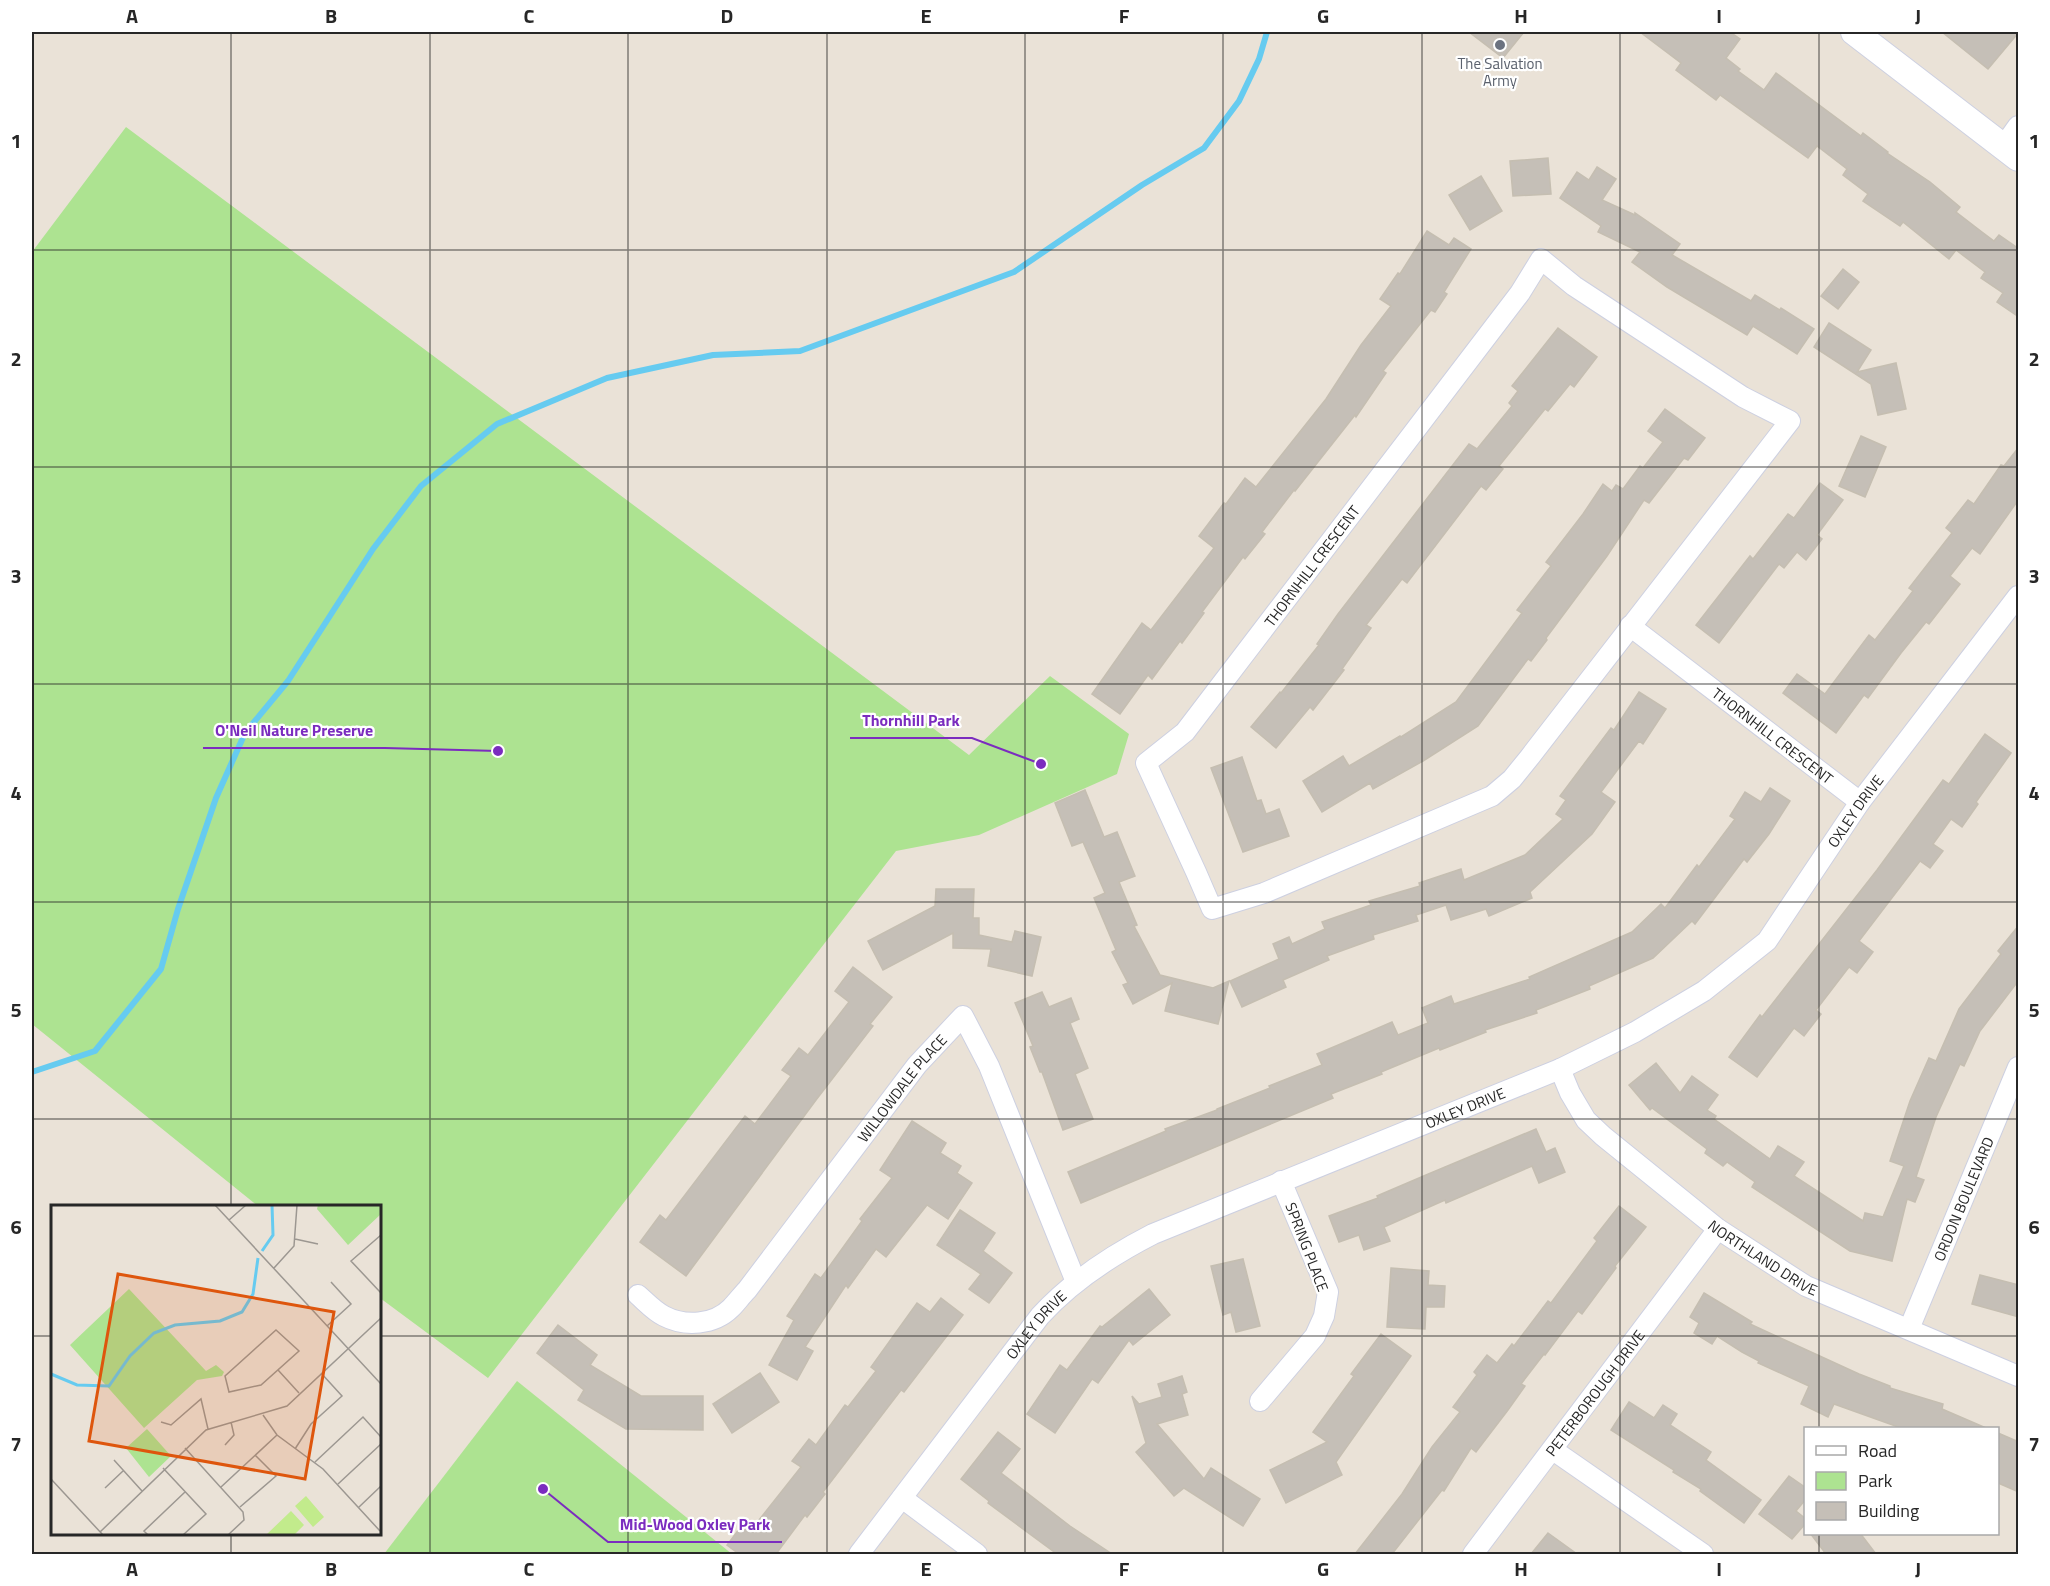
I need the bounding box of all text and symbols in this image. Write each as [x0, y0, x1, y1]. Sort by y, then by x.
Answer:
text: A [126, 0, 138, 31]
text: B [325, 0, 337, 31]
text: C [524, 0, 535, 31]
text: D [721, 0, 733, 31]
text: E [920, 0, 932, 31]
text: F [1119, 0, 1130, 31]
text: G [1317, 0, 1329, 31]
text: H [1514, 0, 1528, 31]
text: I [1716, 0, 1722, 31]
text: J [1915, 0, 1921, 31]
marker: The Salvation Army [1493, 38, 1507, 52]
place label: The Salvation Army [1457, 52, 1543, 92]
text: 1 [10, 125, 22, 156]
text: 1 [2028, 125, 2040, 156]
text: 2 [10, 343, 22, 374]
text: 2 [2028, 343, 2040, 374]
street label: THORNHILL CRESCENT [1259, 500, 1365, 632]
text: 3 [10, 560, 22, 591]
text: 3 [2028, 560, 2040, 591]
street label: THORNHILL CRESCENT [1708, 682, 1838, 789]
callout: Thornhill Park [850, 704, 972, 738]
text: Thornhill Park [862, 708, 960, 732]
callout: O'Neil Nature Preserve [203, 714, 385, 748]
text: O'Neil Nature Preserve [215, 718, 373, 742]
street label: OXLEY DRIVE [1821, 769, 1889, 852]
text: 4 [10, 777, 22, 808]
text: 4 [2028, 777, 2040, 808]
text: 5 [10, 994, 22, 1025]
text: 5 [2028, 994, 2040, 1025]
street label: WILLOWDALE PLACE [851, 1029, 952, 1147]
street label: OXLEY DRIVE [1421, 1081, 1508, 1134]
street label: ORDON BOULEVARD [1927, 1133, 1999, 1265]
street label: SPRING PLACE [1279, 1199, 1335, 1295]
inset map [51, 1205, 381, 1535]
text: 6 [10, 1211, 22, 1242]
text: 6 [2028, 1211, 2040, 1242]
street label: NORTHLAND DRIVE [1703, 1214, 1821, 1301]
street label: OXLEY DRIVE [1000, 1284, 1071, 1364]
street label: PETERBOROUGH DRIVE [1539, 1325, 1650, 1461]
legend [1804, 1427, 1999, 1535]
text: 7 [10, 1428, 22, 1459]
text: 7 [2028, 1428, 2040, 1459]
text: Road [1858, 1437, 1897, 1464]
text: Park [1858, 1467, 1893, 1494]
text: Building [1858, 1497, 1919, 1524]
callout: Mid-Wood Oxley Park [608, 1508, 782, 1542]
text: Mid-Wood Oxley Park [620, 1512, 771, 1536]
text: A [126, 1553, 138, 1584]
text: B [325, 1553, 337, 1584]
text: C [524, 1553, 535, 1584]
text: D [721, 1553, 733, 1584]
text: E [920, 1553, 932, 1584]
text: F [1119, 1553, 1130, 1584]
text: G [1317, 1553, 1329, 1584]
text: H [1514, 1553, 1528, 1584]
text: I [1716, 1553, 1722, 1584]
text: J [1915, 1553, 1921, 1584]

